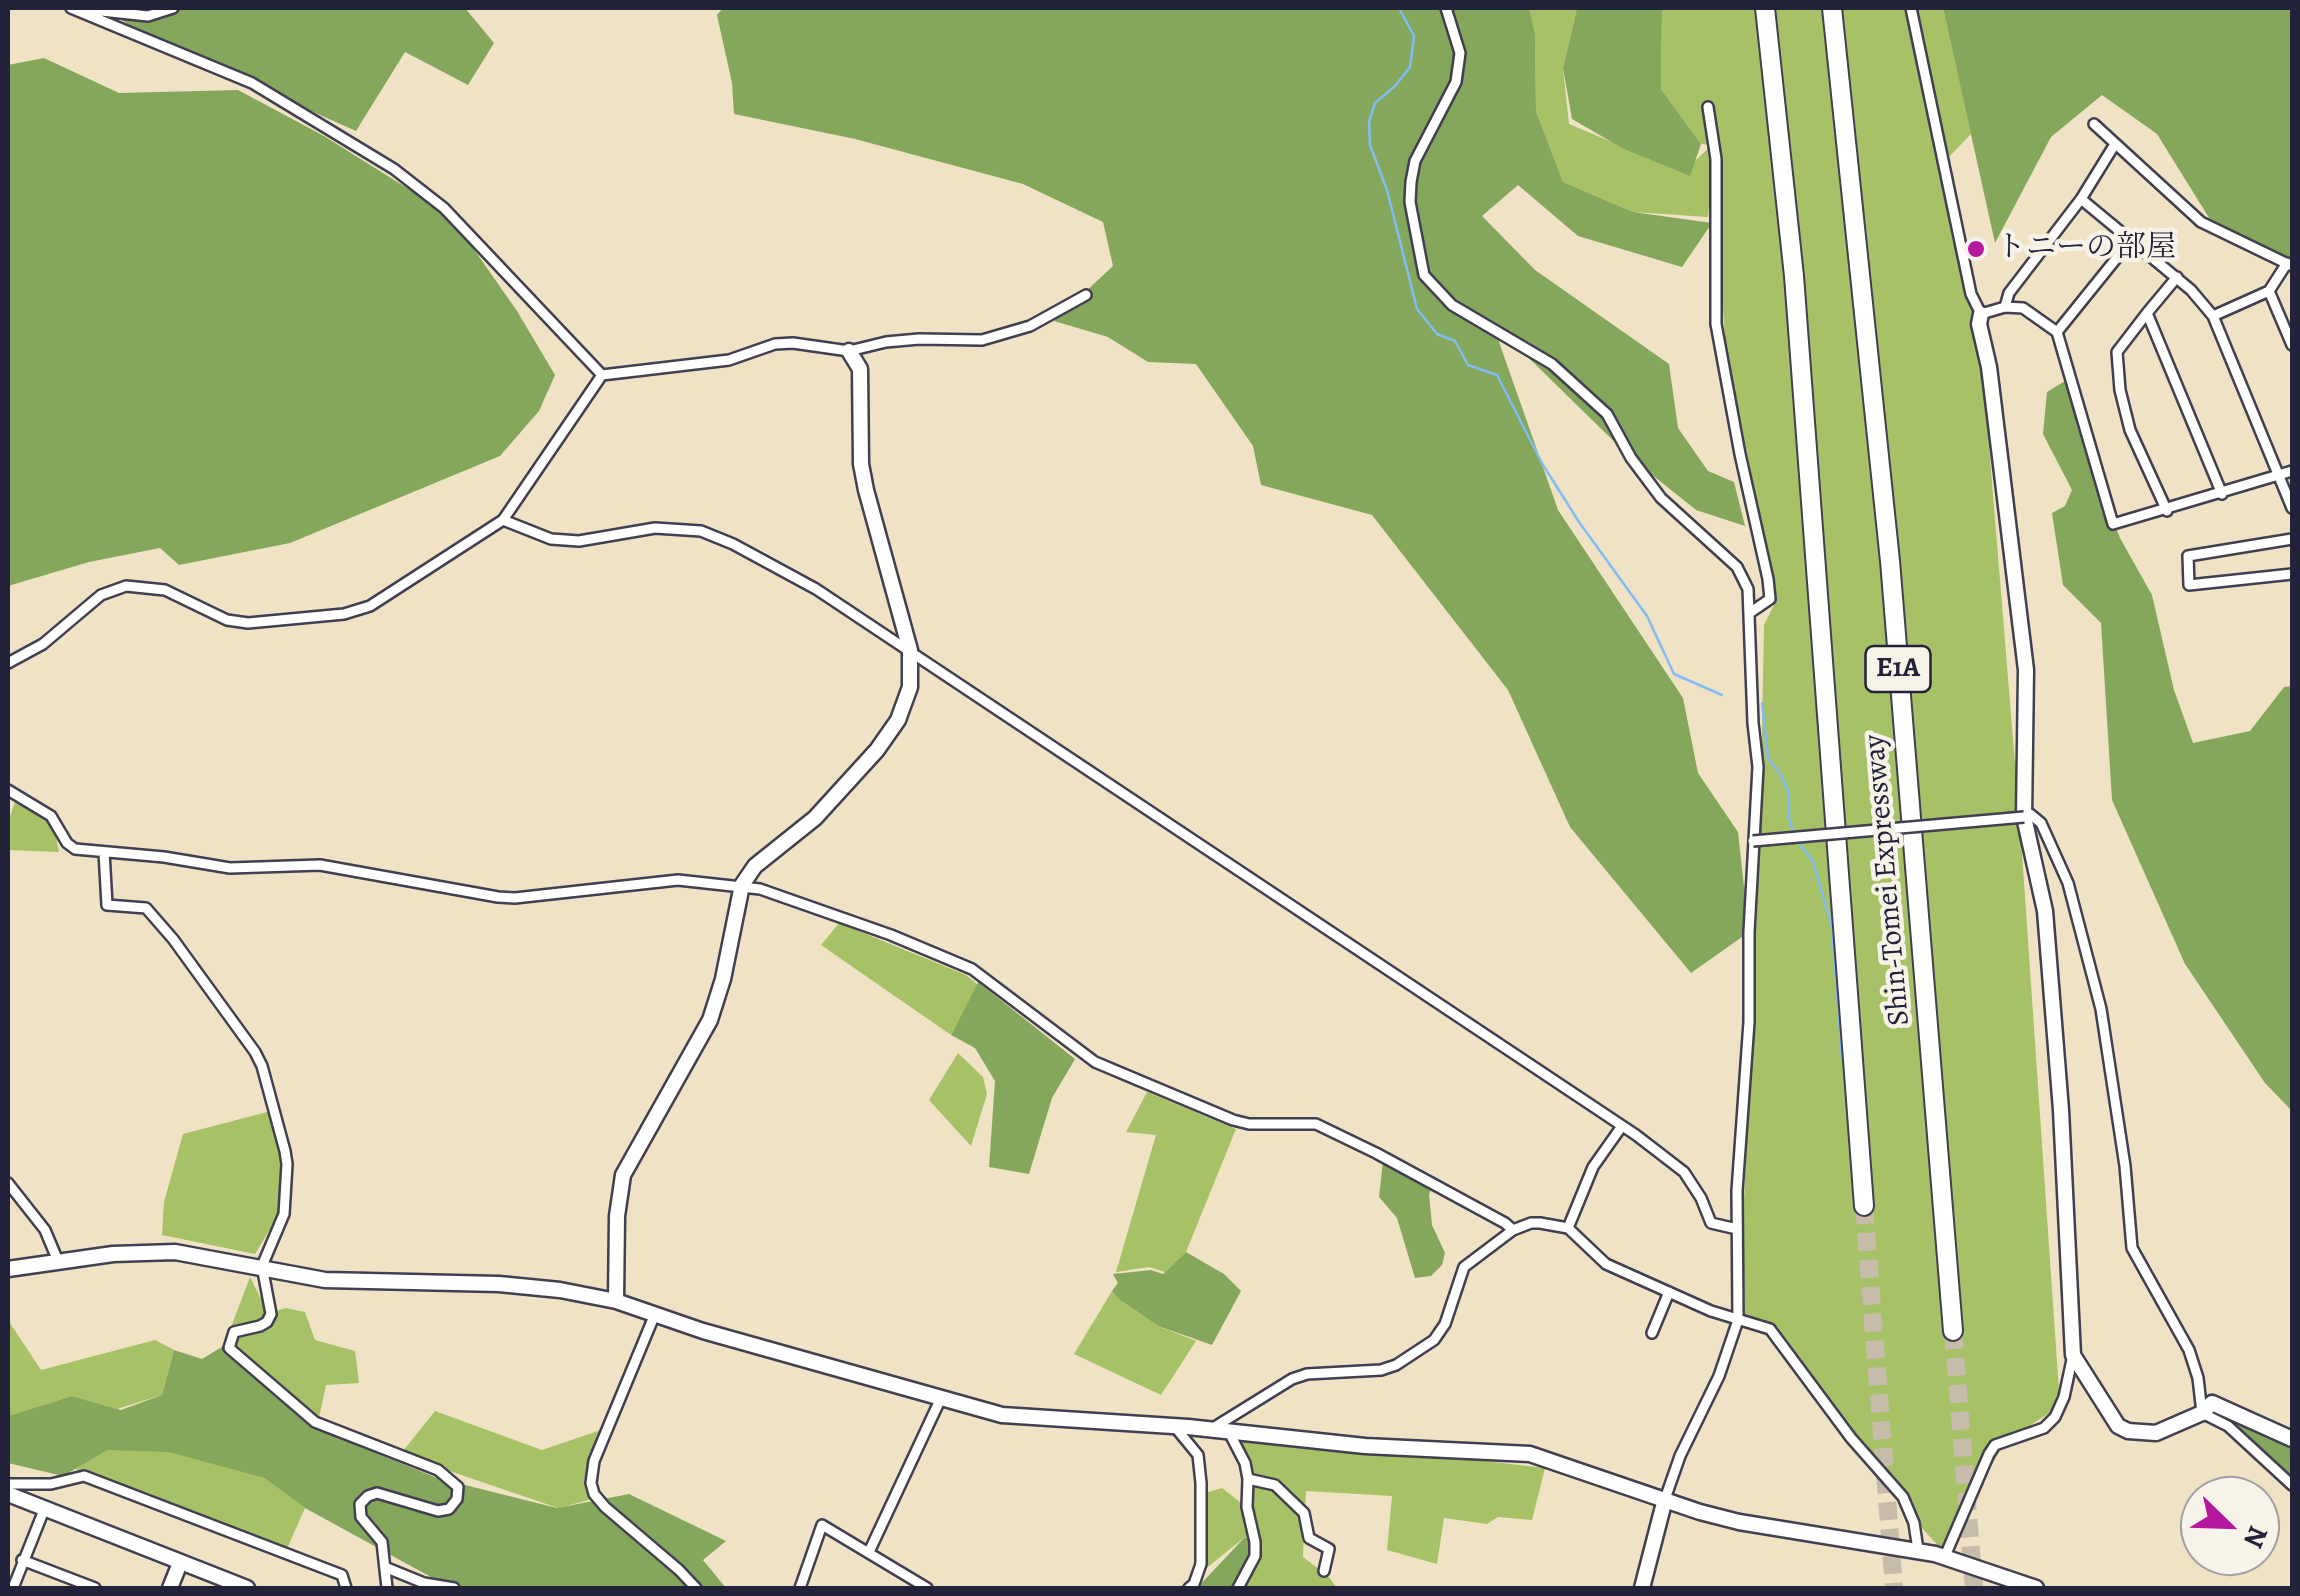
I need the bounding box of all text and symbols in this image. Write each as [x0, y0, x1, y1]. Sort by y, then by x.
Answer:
place label: トニーの部屋 [1996, 231, 2176, 267]
marker: トニーの部屋 [1965, 238, 1987, 260]
road number: E1A [1866, 646, 1930, 692]
street label: Shin-Tomei Expressway [1857, 733, 1919, 1027]
north arrow [2180, 1476, 2280, 1576]
text: N [2234, 1520, 2277, 1554]

